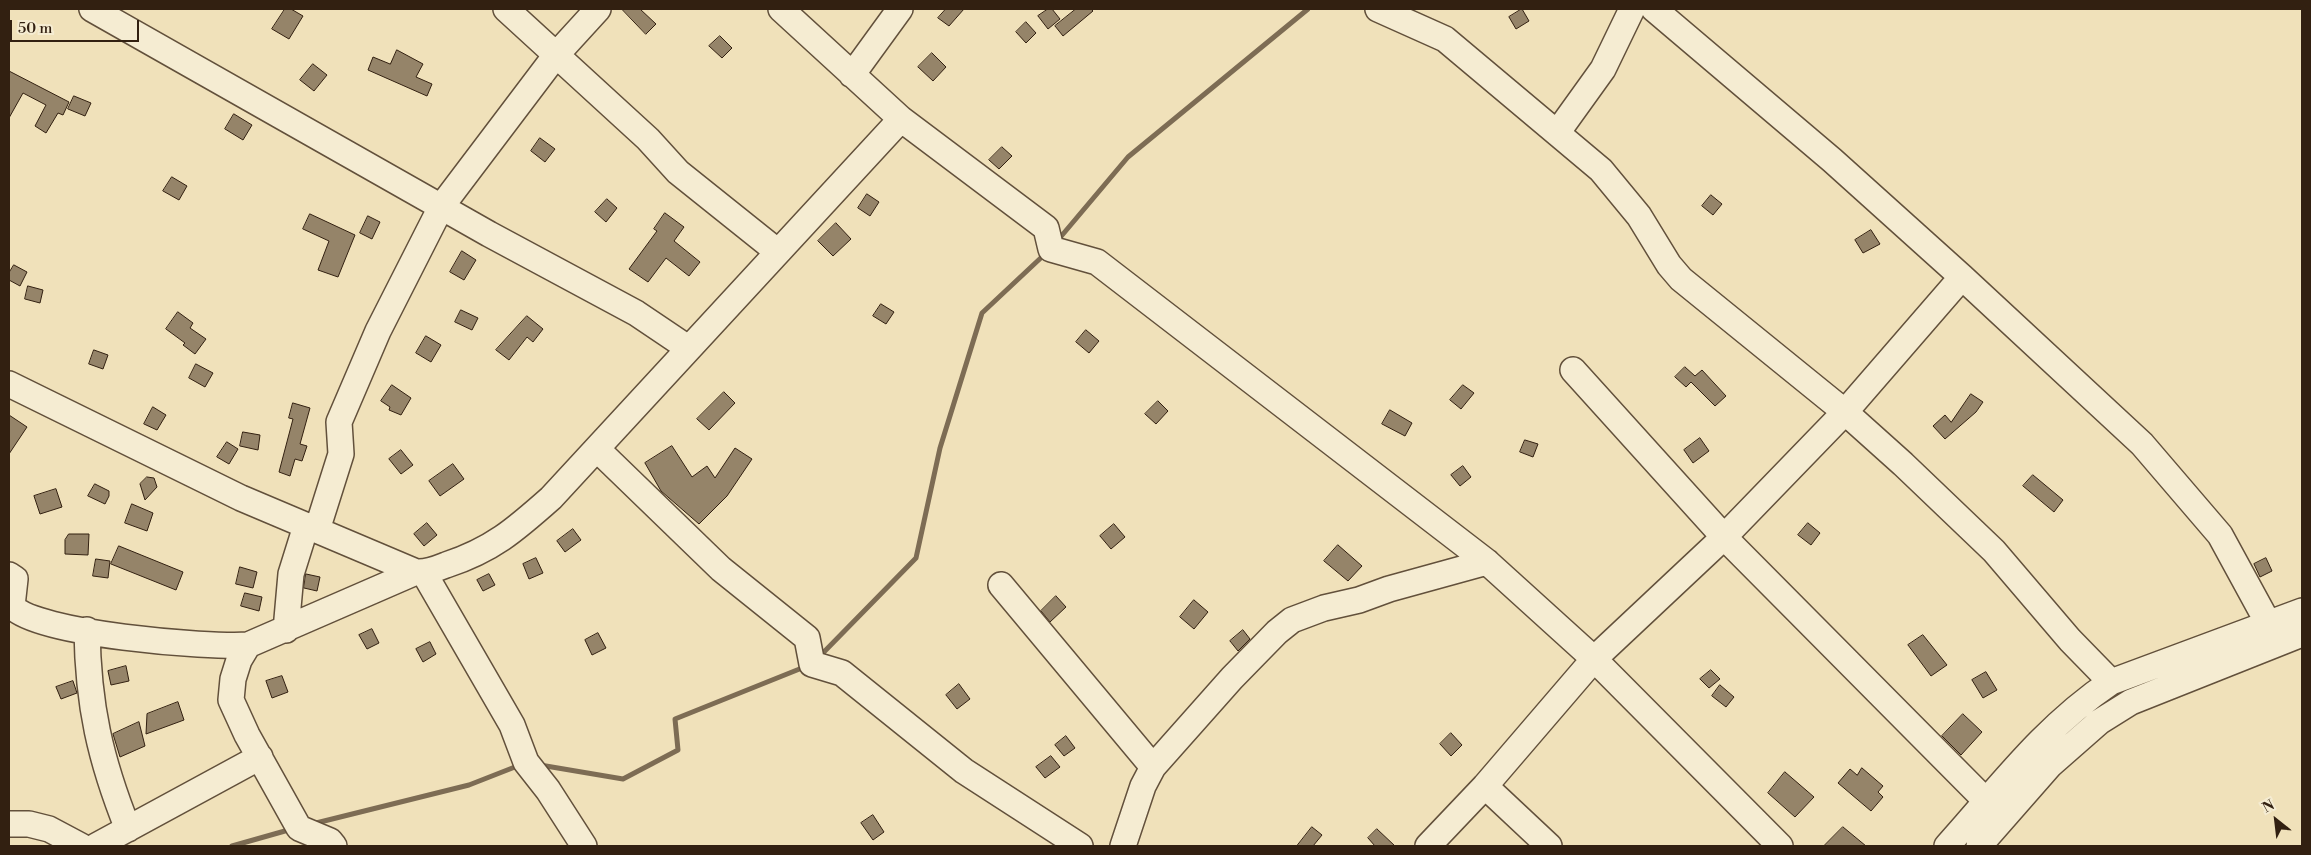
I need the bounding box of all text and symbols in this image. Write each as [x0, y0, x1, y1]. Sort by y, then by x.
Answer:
scale bar [12, 10, 141, 42]
text: 50 m [18, 19, 52, 38]
north arrow [2251, 795, 2301, 845]
text: N [2260, 796, 2278, 817]

